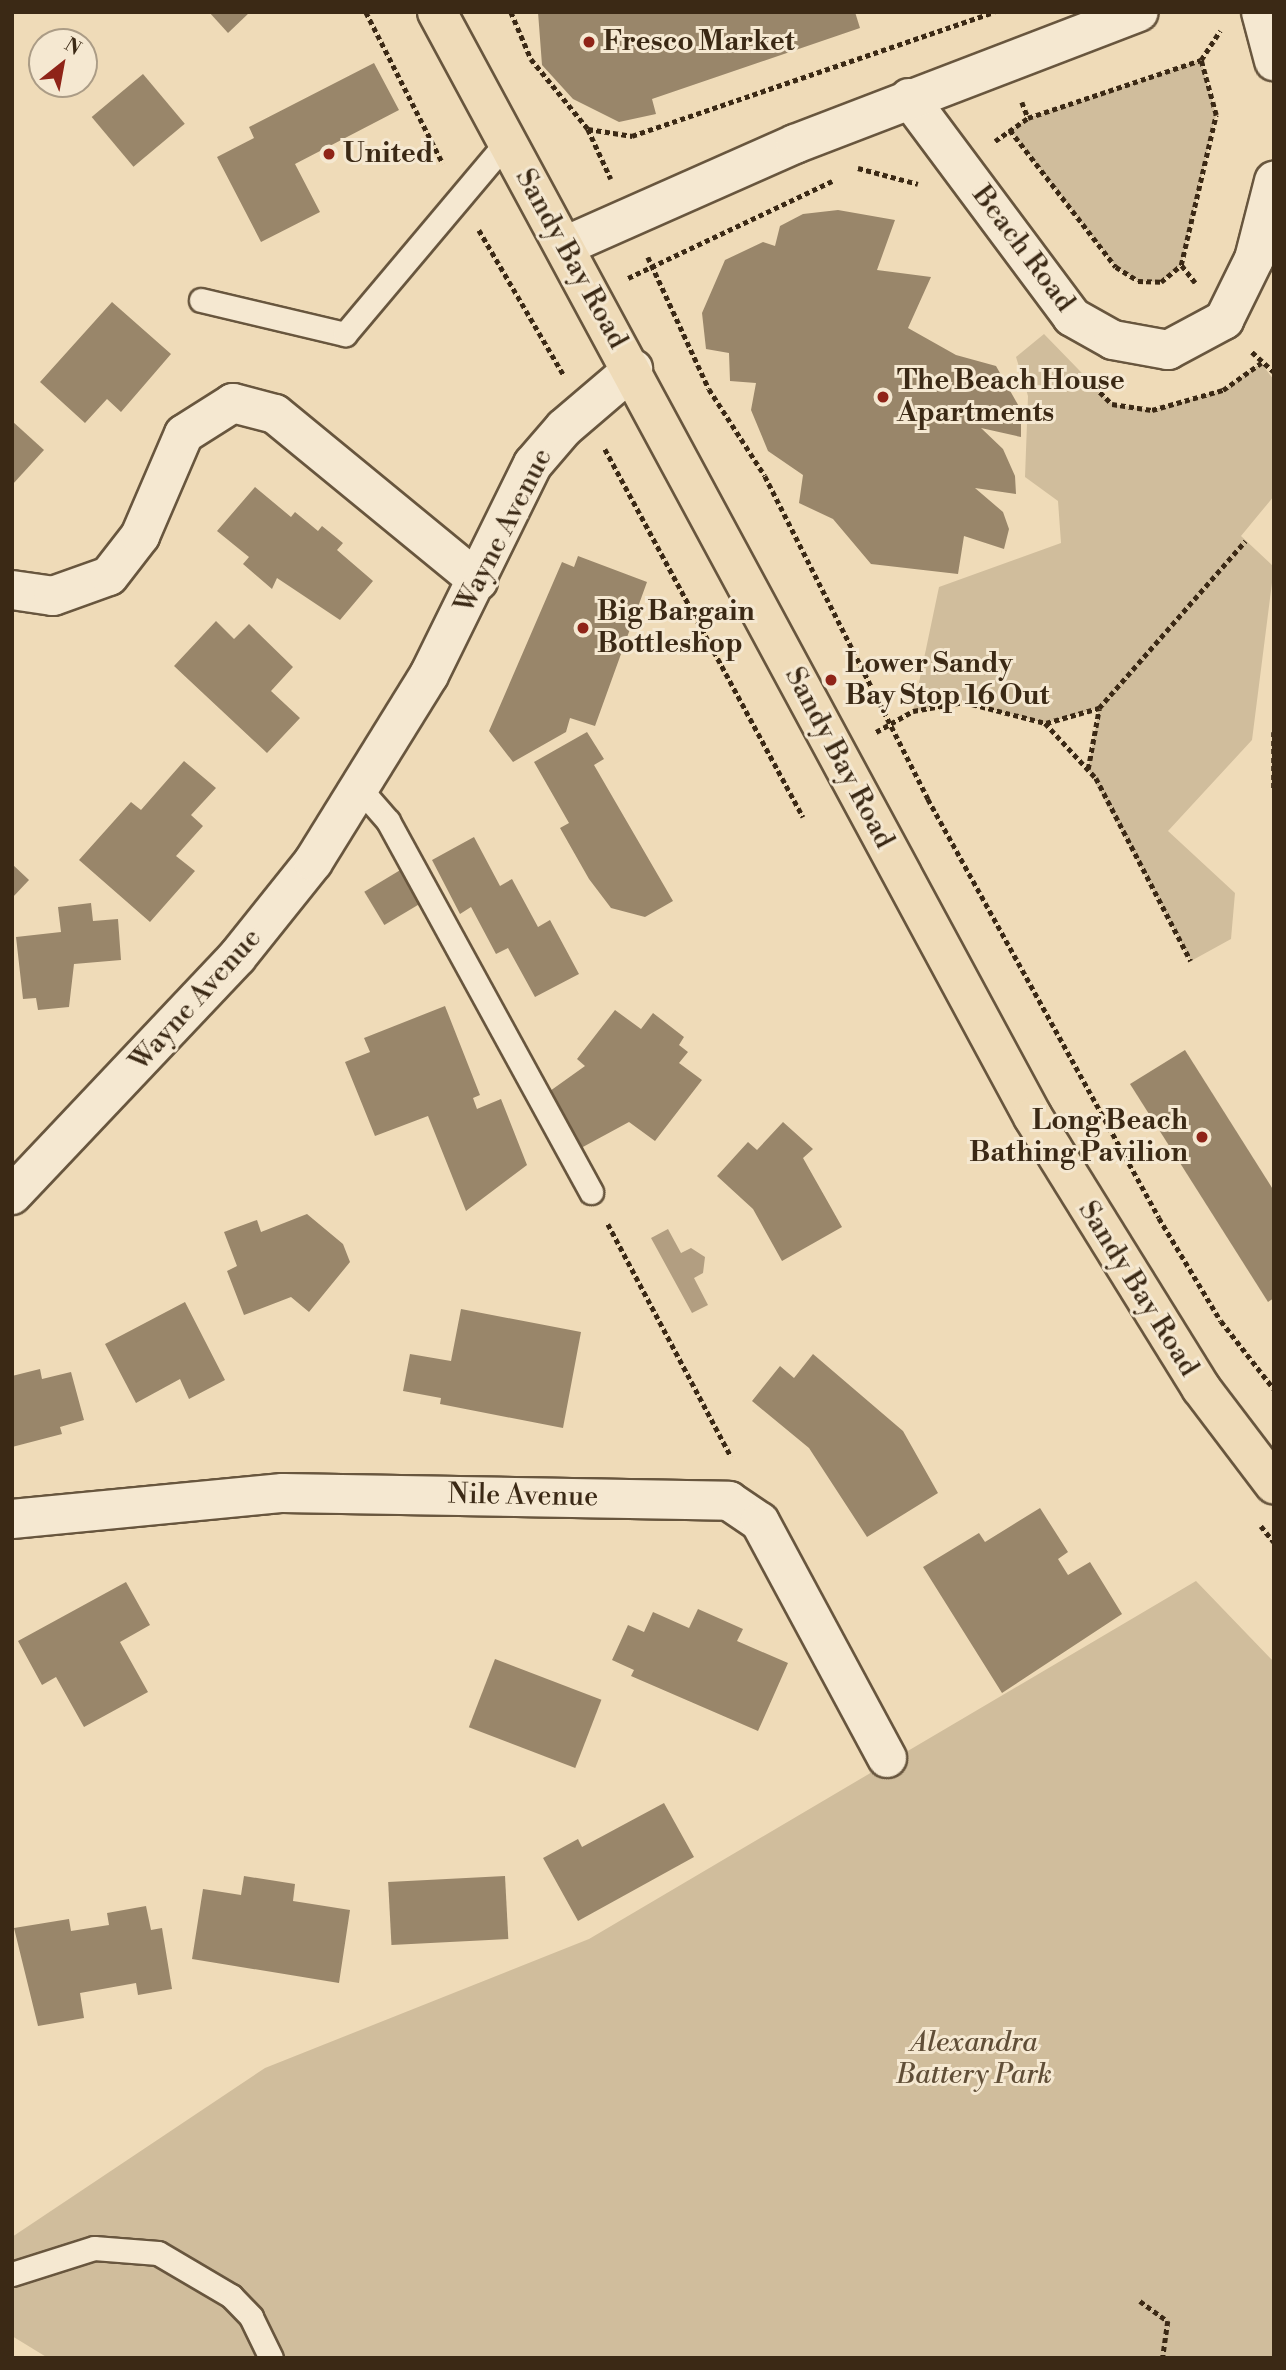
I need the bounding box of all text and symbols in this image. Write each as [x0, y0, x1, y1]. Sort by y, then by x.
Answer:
place label: Fresco Market [603, 25, 795, 59]
north arrow [28, 28, 98, 98]
text: N [60, 33, 85, 61]
marker: Fresco Market [581, 34, 597, 50]
place label: United [343, 137, 433, 171]
marker: United [321, 146, 337, 162]
street label: Sandy Bay Road [508, 163, 634, 355]
street label: Beach Road [965, 179, 1081, 319]
place label: The Beach House Apartments [897, 364, 1125, 430]
marker: The Beach House Apartments [875, 389, 891, 405]
street label: Wayne Avenue [448, 443, 560, 619]
place label: Big Bargain Bottleshop [597, 595, 755, 661]
marker: Big Bargain Bottleshop [575, 620, 591, 636]
place label: Lower Sandy Bay Stop 16 Out [845, 647, 1050, 713]
street label: Sandy Bay Road [777, 662, 901, 854]
marker: Lower Sandy Bay Stop 16 Out [823, 672, 839, 688]
street label: Wayne Avenue [123, 922, 269, 1078]
place label: Long Beach Bathing Pavilion [969, 1104, 1188, 1170]
marker: Long Beach Bathing Pavilion [1194, 1129, 1210, 1145]
street label: Sandy Bay Road [1071, 1195, 1205, 1383]
street label: Nile Avenue [447, 1478, 599, 1514]
park label: Alexandra Battery Park [896, 2026, 1052, 2092]

